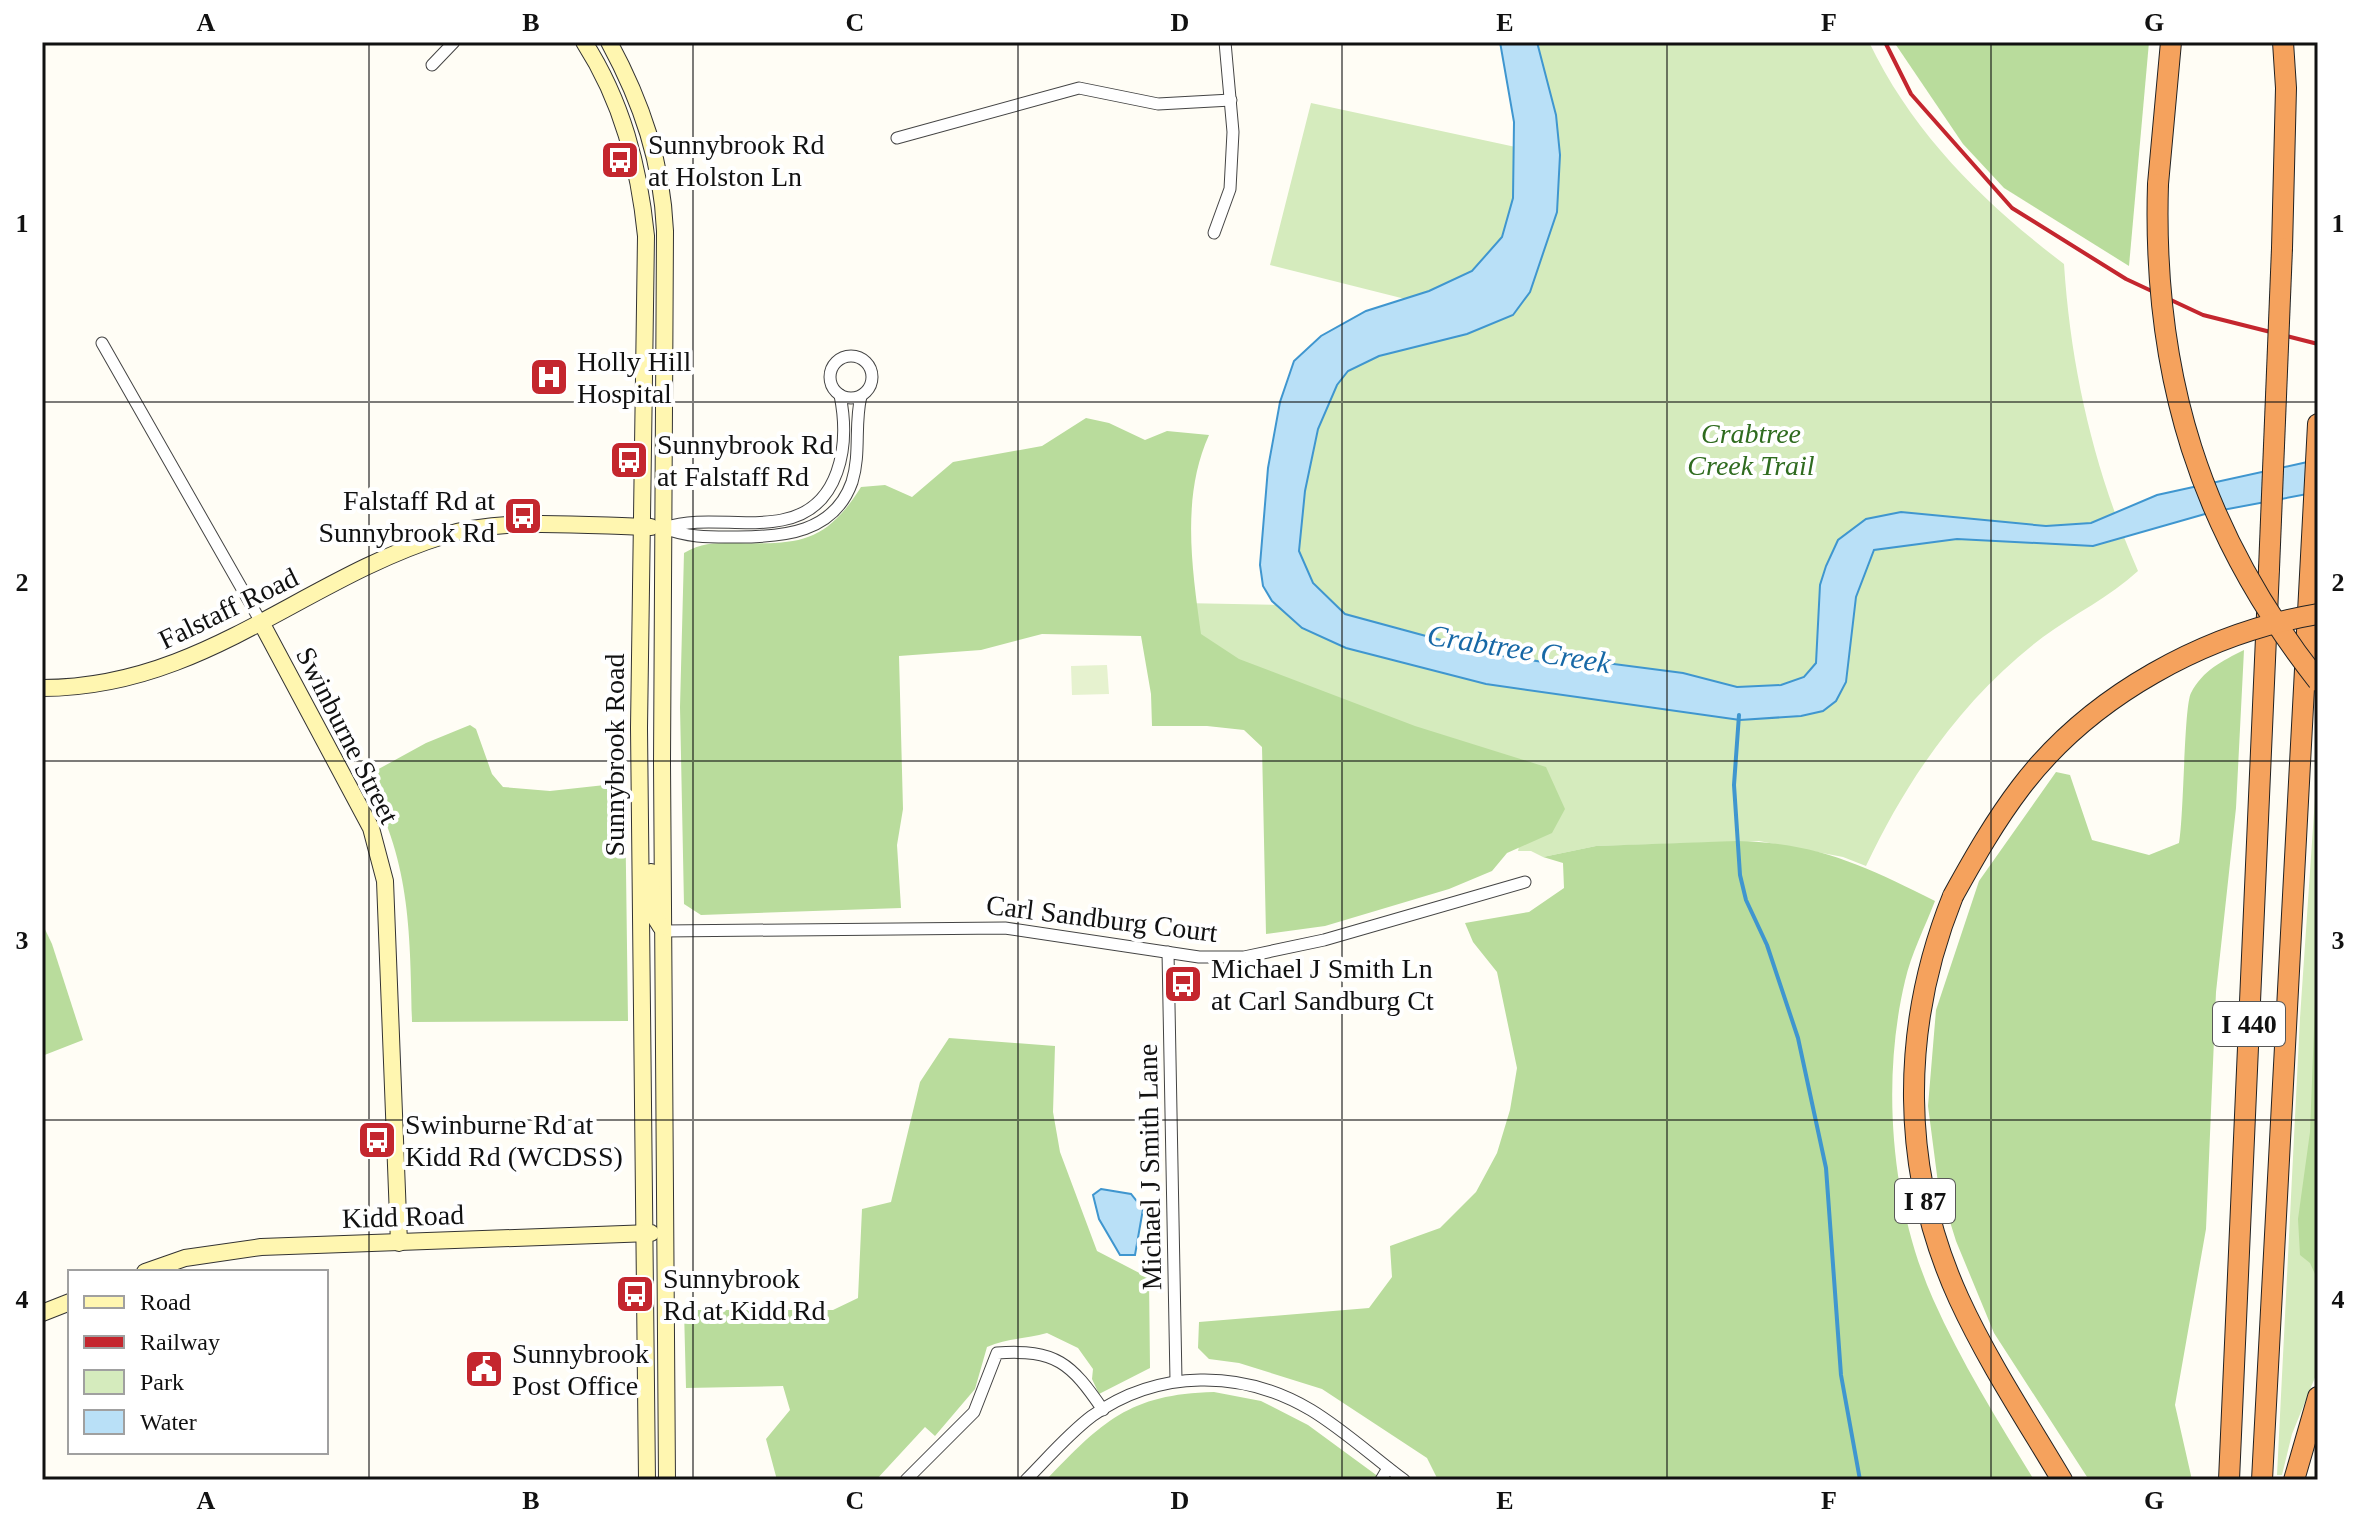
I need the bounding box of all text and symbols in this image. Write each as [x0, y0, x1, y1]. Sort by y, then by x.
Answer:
text: A [197, 8, 216, 37]
text: B [522, 8, 540, 37]
text: C [846, 8, 864, 37]
text: D [1171, 8, 1189, 37]
text: E [1496, 8, 1514, 37]
text: F [1821, 8, 1837, 37]
text: G [2144, 8, 2164, 37]
place label: Sunnybrook Rd at Holston Ln [648, 129, 825, 192]
bus stop icon: Sunnybrook Rd at Holston Ln [599, 139, 641, 181]
text: 1 [16, 209, 29, 238]
text: 1 [2332, 209, 2345, 238]
place label: Holly Hill Hospital [577, 346, 692, 409]
hospital icon: Holly Hill Hospital [528, 356, 570, 398]
park label: Crabtree Creek Trail [1687, 418, 1815, 481]
place label: Sunnybrook Rd at Falstaff Rd [657, 429, 834, 492]
bus stop icon: Sunnybrook Rd at Falstaff Rd [608, 439, 650, 481]
place label: Falstaff Rd at Sunnybrook Rd [318, 485, 495, 548]
bus stop icon: Falstaff Rd at Sunnybrook Rd [502, 495, 544, 537]
street label: Falstaff Road [154, 561, 303, 656]
text: 2 [16, 568, 29, 597]
text: 2 [2332, 568, 2345, 597]
water label: Crabtree Creek [1425, 618, 1614, 679]
street label: Swinburne Street [290, 642, 405, 829]
street label: Sunnybrook Road [599, 654, 630, 857]
street label: Carl Sandburg Court [985, 889, 1220, 948]
text: 3 [16, 926, 29, 955]
text: 3 [2332, 926, 2345, 955]
place label: Michael J Smith Ln at Carl Sandburg Ct [1211, 953, 1434, 1016]
bus stop icon: Michael J Smith Ln at Carl Sandburg Ct [1162, 963, 1204, 1005]
road number: I 440 [2213, 1002, 2285, 1046]
street label: Michael J Smith Lane [1132, 1043, 1167, 1291]
place label: Swinburne Rd at Kidd Rd (WCDSS) [405, 1109, 623, 1172]
bus stop icon: Swinburne Rd at Kidd Rd (WCDSS) [356, 1119, 398, 1161]
road number: I 87 [1895, 1179, 1955, 1223]
street label: Kidd Road [341, 1199, 465, 1234]
place label: Sunnybrook Rd at Kidd Rd [663, 1263, 826, 1326]
legend [68, 1270, 328, 1454]
bus stop icon: Sunnybrook Rd at Kidd Rd [614, 1273, 656, 1315]
text: 4 [16, 1285, 29, 1314]
text: 4 [2332, 1285, 2345, 1314]
text: Road [140, 1289, 191, 1315]
text: Railway [140, 1329, 220, 1355]
place label: Sunnybrook Post Office [512, 1338, 649, 1401]
public building icon: Sunnybrook Post Office [463, 1348, 505, 1390]
text: Park [140, 1369, 184, 1395]
text: Water [140, 1409, 197, 1435]
text: A [197, 1486, 216, 1515]
text: B [522, 1486, 540, 1515]
text: C [846, 1486, 864, 1515]
text: D [1171, 1486, 1189, 1515]
text: E [1496, 1486, 1514, 1515]
text: F [1821, 1486, 1837, 1515]
text: G [2144, 1486, 2164, 1515]

